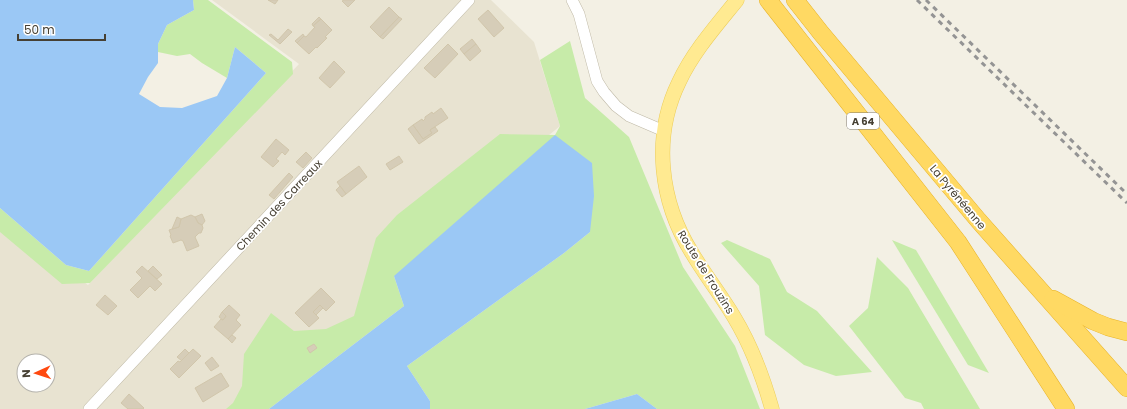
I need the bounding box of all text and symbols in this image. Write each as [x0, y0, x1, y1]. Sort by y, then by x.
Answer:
scale bar [18, 16, 105, 42]
text: 50 m [24, 21, 55, 38]
road number: A 64 [847, 113, 879, 129]
street label: Chemin des Carreaux [232, 155, 326, 254]
street label: La Pyrénéenne [926, 161, 990, 233]
street label: Route de Frouzins [674, 227, 738, 317]
north arrow [16, 353, 56, 393]
text: N [18, 369, 34, 378]

